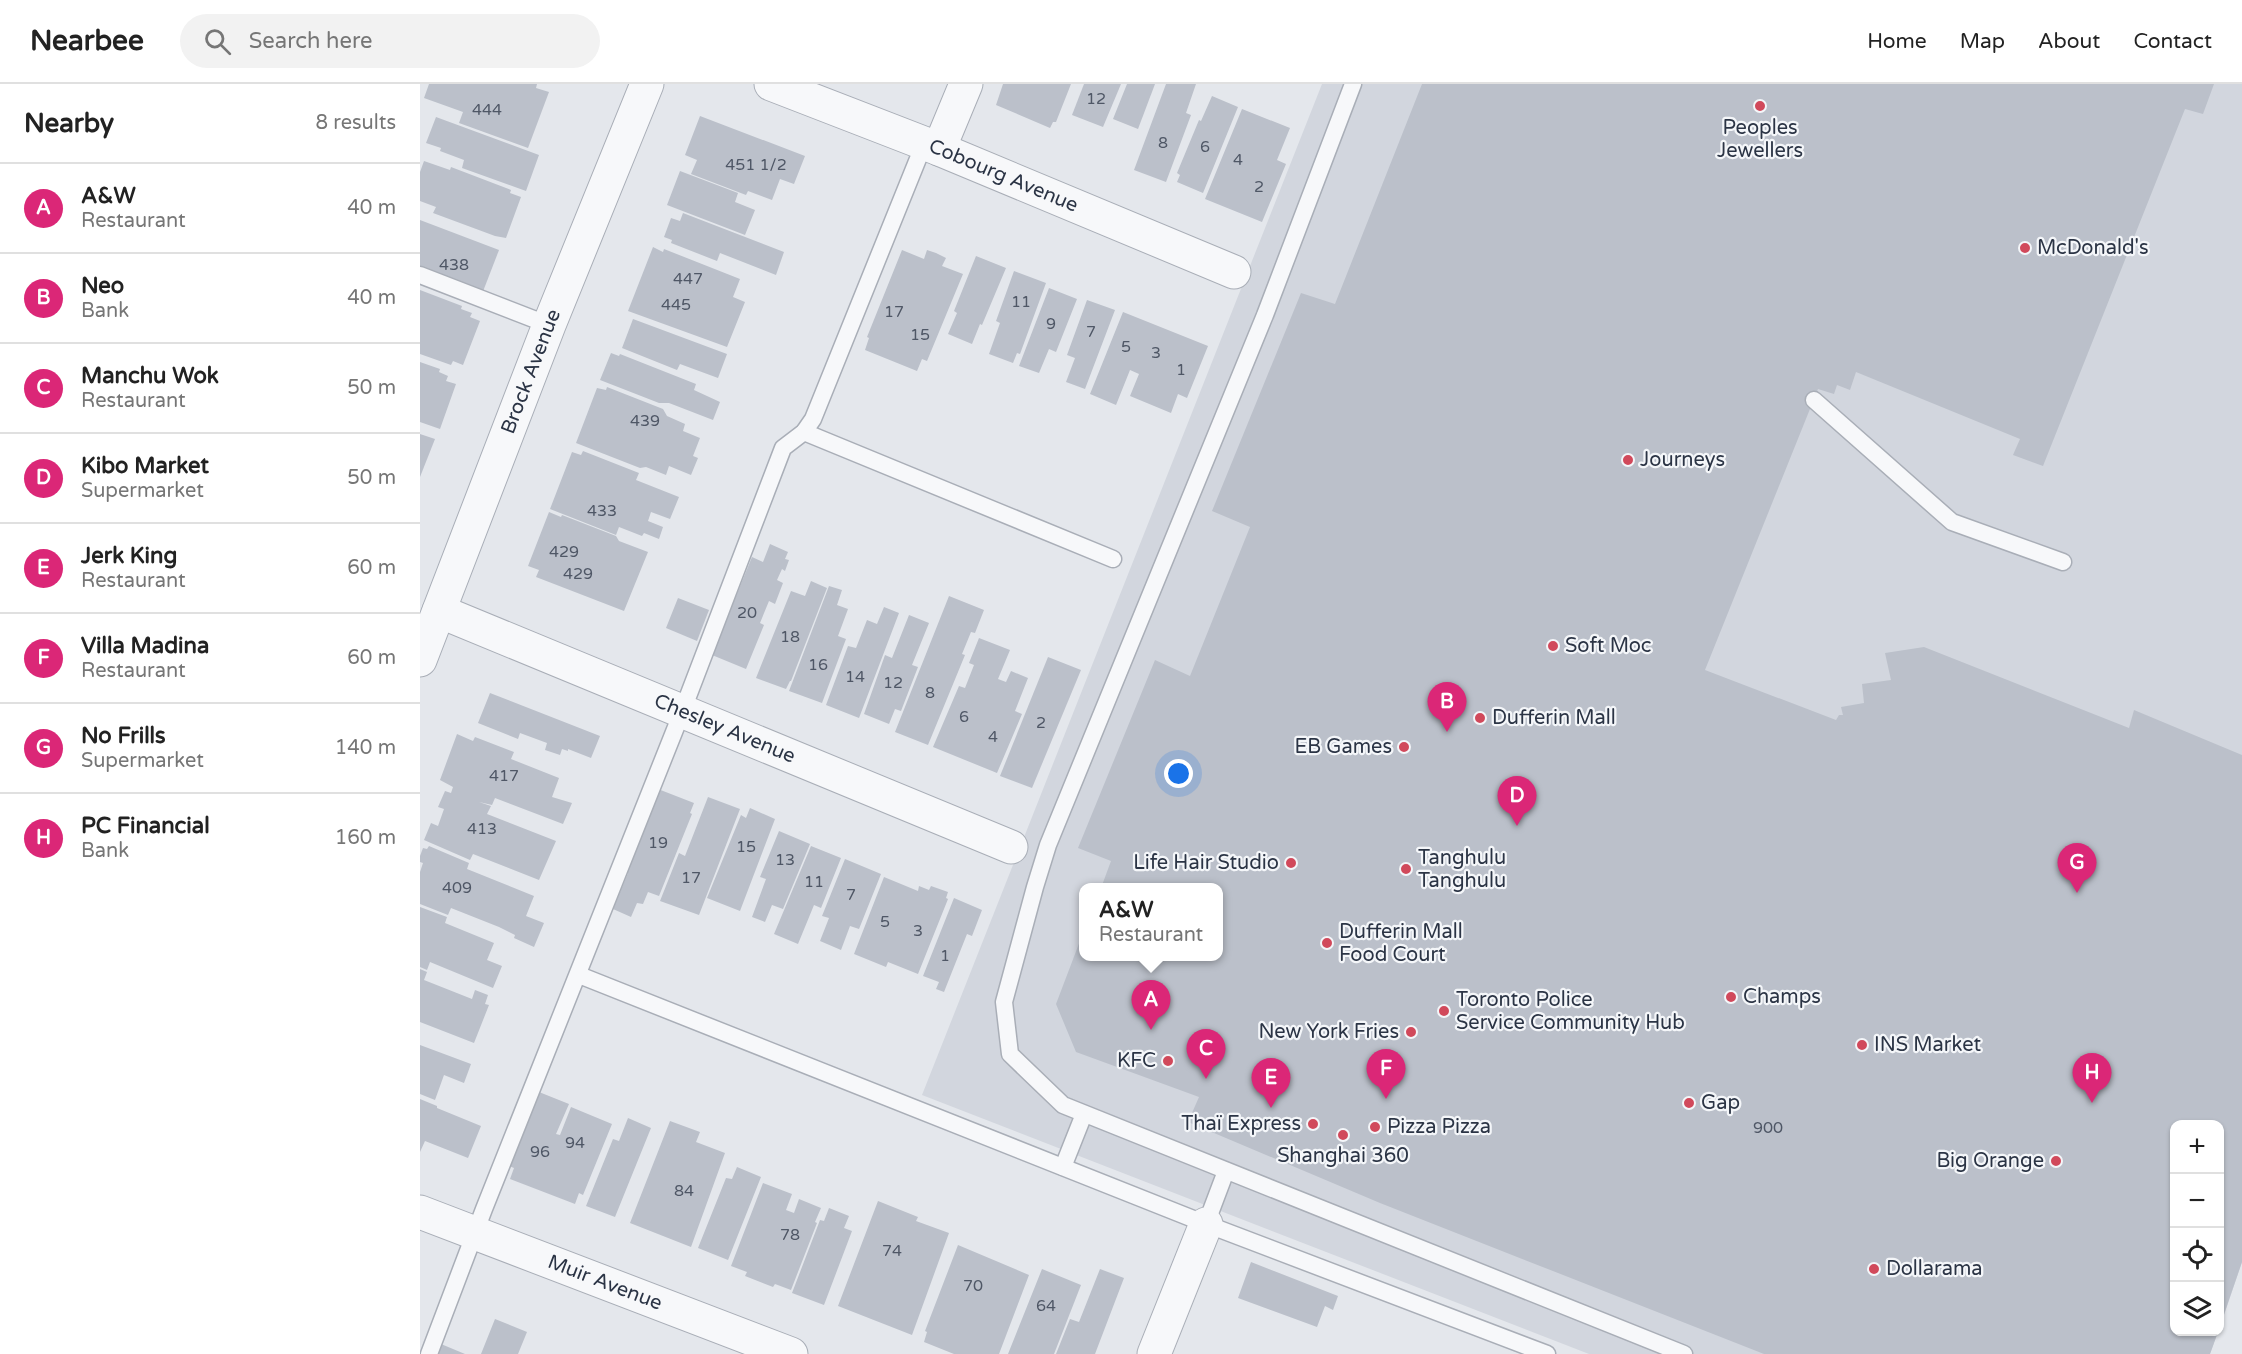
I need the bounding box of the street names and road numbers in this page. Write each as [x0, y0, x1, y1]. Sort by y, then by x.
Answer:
street label: Cobourg Avenue [925, 134, 1082, 218]
street label: Brock Avenue [496, 306, 566, 437]
street label: Chesley Avenue [650, 689, 799, 769]
street label: Muir Avenue [544, 1250, 666, 1316]

